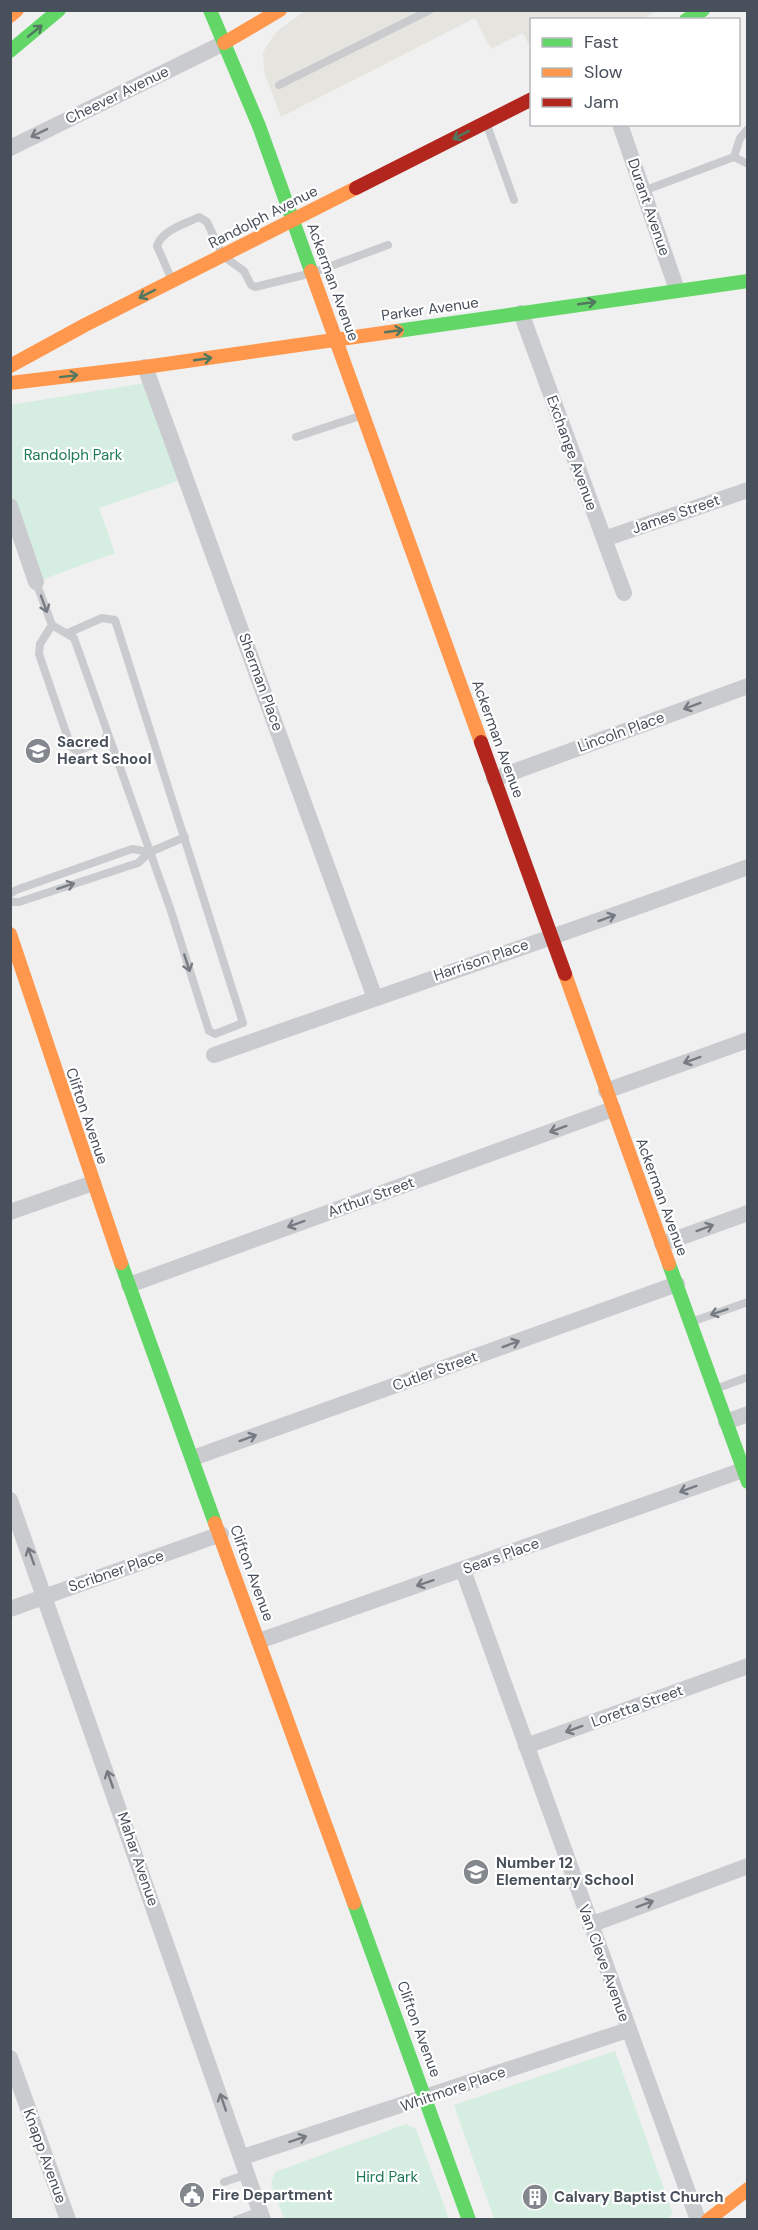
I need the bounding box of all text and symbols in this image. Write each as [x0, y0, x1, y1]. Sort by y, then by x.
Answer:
legend [530, 18, 740, 126]
one-way arrow [27, 24, 43, 37]
text: Fast [584, 30, 619, 54]
text: Slow [584, 60, 623, 84]
street label: Cheever Avenue [62, 61, 172, 129]
text: Jam [584, 90, 619, 114]
one-way arrow [31, 128, 49, 140]
one-way arrow [452, 130, 470, 141]
street label: Durant Avenue [623, 155, 675, 259]
street label: Randolph Avenue [205, 181, 321, 253]
street label: Ackerman Avenue [302, 220, 364, 344]
one-way arrow [138, 288, 156, 300]
street label: Parker Avenue [380, 292, 480, 326]
one-way arrow [576, 298, 596, 309]
one-way arrow [383, 325, 403, 336]
one-way arrow [192, 353, 212, 364]
one-way arrow [58, 370, 78, 381]
street label: Exchange Avenue [542, 393, 602, 513]
park label: Randolph Park [24, 445, 123, 465]
street label: James Street [629, 490, 723, 538]
one-way arrow [39, 594, 50, 613]
street label: Sherman Place [234, 630, 288, 734]
street label: Ackerman Avenue [467, 677, 529, 801]
one-way arrow [683, 701, 702, 712]
street label: Lincoln Place [575, 707, 667, 757]
place label: Sacred Heart School [57, 732, 151, 769]
school or university icon: Sacred Heart School [23, 736, 53, 766]
one-way arrow [56, 880, 75, 891]
one-way arrow [597, 912, 615, 923]
street label: Harrison Place [431, 934, 531, 986]
one-way arrow [183, 953, 194, 972]
one-way arrow [684, 1055, 702, 1066]
street label: Clifton Avenue [61, 1065, 113, 1167]
one-way arrow [549, 1125, 568, 1136]
street label: Ackerman Avenue [631, 1135, 693, 1259]
street label: Arthur Street [325, 1172, 417, 1222]
one-way arrow [287, 1220, 306, 1231]
one-way arrow [695, 1222, 713, 1233]
one-way arrow [710, 1307, 729, 1318]
one-way arrow [501, 1337, 520, 1348]
street label: Cutler Street [390, 1346, 480, 1396]
one-way arrow [238, 1431, 257, 1442]
one-way arrow [679, 1485, 698, 1496]
street label: Clifton Avenue [225, 1522, 279, 1624]
street label: Sears Place [460, 1533, 542, 1579]
street label: Scribner Place [66, 1545, 166, 1597]
one-way arrow [25, 1547, 36, 1566]
one-way arrow [416, 1579, 435, 1590]
street label: Loretta Street [588, 1680, 686, 1732]
one-way arrow [565, 1724, 584, 1735]
one-way arrow [103, 1771, 114, 1789]
street label: Mahar Avenue [113, 1809, 163, 1909]
place label: Number 12 Elementary School [496, 1853, 634, 1890]
school or university icon: Number 12 Elementary School [461, 1857, 491, 1887]
one-way arrow [635, 1898, 654, 1909]
street label: Van Cleve Avenue [574, 1902, 634, 2024]
street label: Clifton Avenue [392, 1978, 446, 2080]
street label: Whitmore Place [398, 2062, 508, 2116]
one-way arrow [217, 2093, 228, 2112]
street label: Knapp Avenue [19, 2106, 71, 2206]
one-way arrow [288, 2133, 307, 2144]
park label: Hird Park [356, 2167, 418, 2187]
public building icon: Fire Department [177, 2180, 207, 2210]
building icon: Calvary Baptist Church [520, 2182, 550, 2212]
place label: Fire Department [212, 2185, 333, 2205]
place label: Calvary Baptist Church [554, 2187, 724, 2207]

